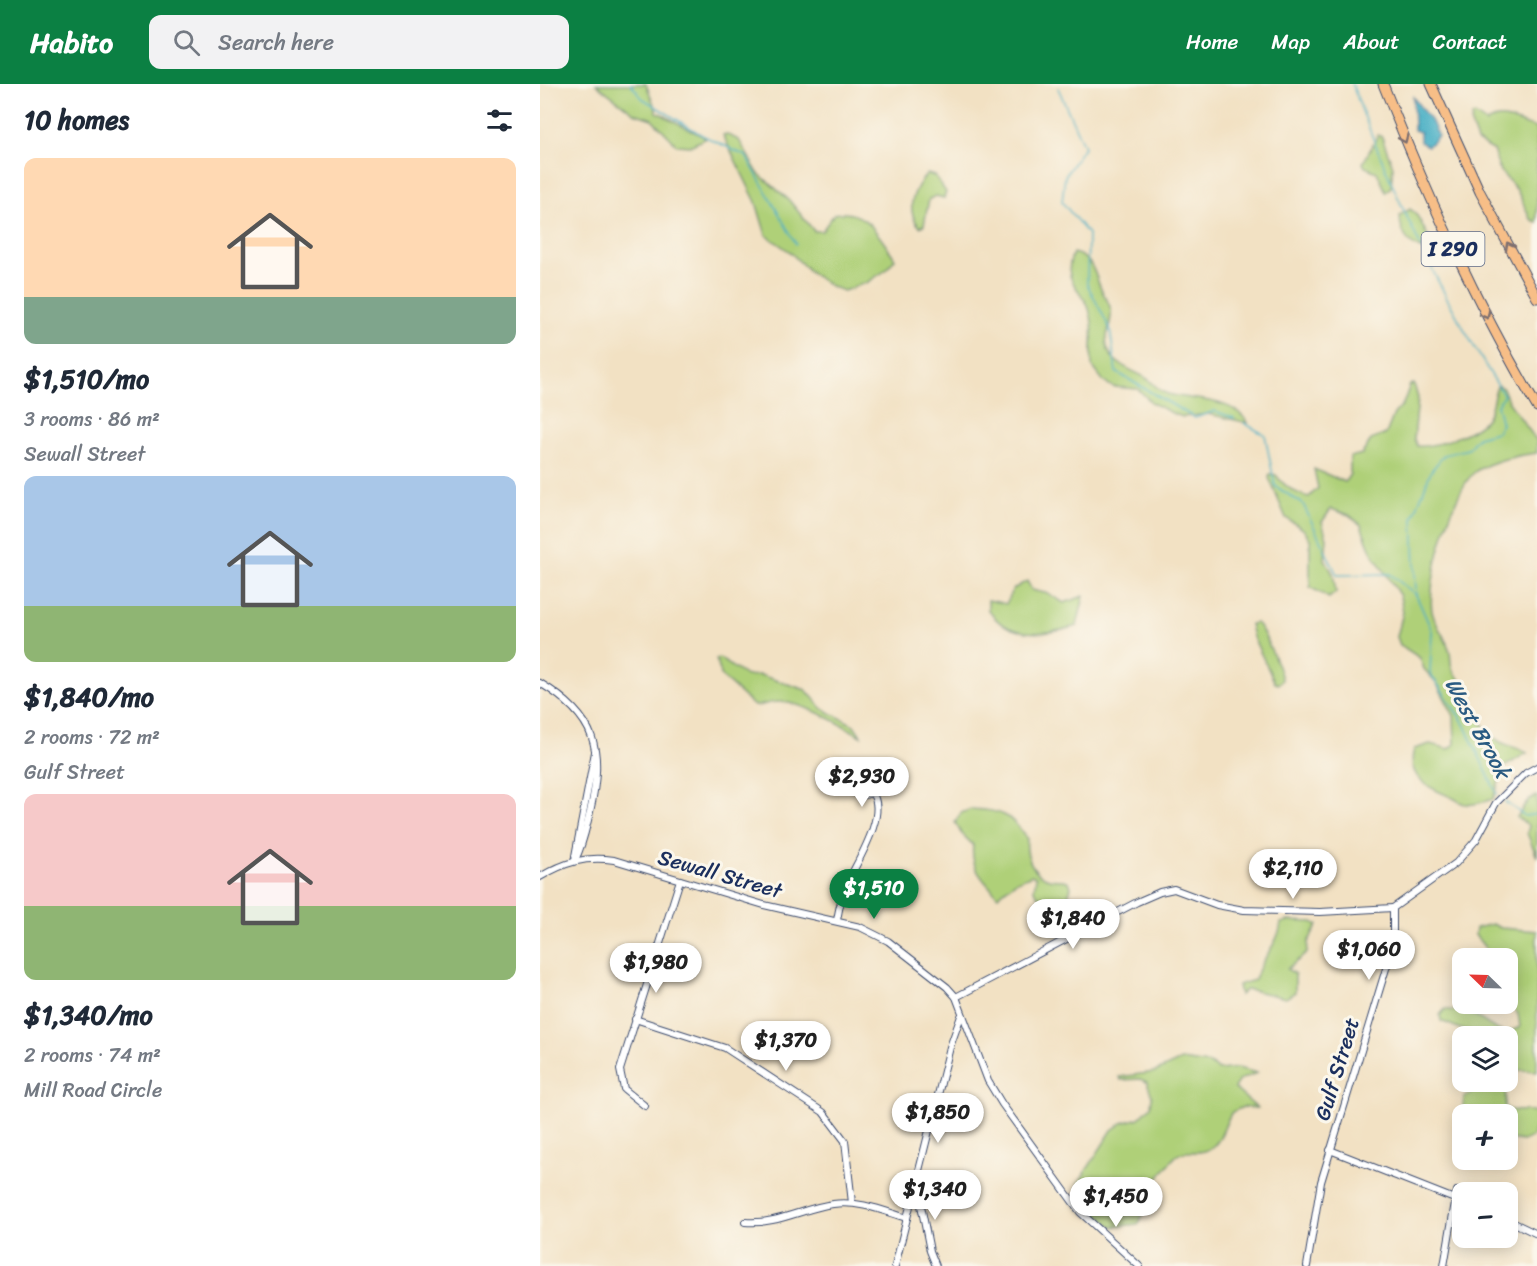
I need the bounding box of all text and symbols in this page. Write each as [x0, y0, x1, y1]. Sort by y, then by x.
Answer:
search box [149, 15, 569, 69]
text: Habito [30, 18, 113, 67]
text: Search here [218, 23, 334, 62]
text: Home [1186, 23, 1238, 61]
text: Map [1271, 23, 1310, 61]
text: About [1343, 23, 1400, 61]
text: Contact [1433, 23, 1507, 61]
icon: search [170, 26, 203, 59]
text: 10 homes [24, 97, 129, 143]
icon: filters [483, 104, 516, 137]
one-way arrow [1397, 132, 1409, 143]
icon: home [216, 197, 324, 305]
road number: I 290 [1422, 232, 1484, 266]
one-way arrow [1505, 242, 1516, 253]
one-way arrow [1479, 309, 1491, 320]
text: $1,510/mo [24, 356, 149, 402]
text: 3 rooms · 86 m² [24, 402, 160, 437]
text: Sewall Street [24, 437, 145, 472]
icon: home [216, 515, 324, 623]
water label: West Brook [1434, 670, 1523, 789]
text: $1,840/mo [24, 674, 154, 720]
text: 2 rooms · 72 m² [24, 720, 160, 755]
text: Gulf Street [24, 755, 125, 790]
pin: $2,930 [813, 757, 911, 808]
text: $2,930 [829, 759, 895, 794]
icon: home [216, 833, 324, 941]
street label: Sewall Street [653, 838, 788, 910]
pin: $2,110 [1244, 849, 1342, 900]
text: $2,110 [1263, 851, 1323, 886]
pin: $1,510 [825, 869, 923, 920]
text: $1,510 [844, 871, 904, 906]
pin: $1,840 [1024, 899, 1122, 950]
text: $1,840 [1041, 901, 1105, 936]
pin: $1,060 [1320, 930, 1418, 981]
text: $1,060 [1337, 932, 1401, 967]
pin: $1,980 [607, 943, 705, 994]
text: $1,980 [624, 945, 688, 980]
north arrow [1452, 948, 1518, 1014]
map controls [1452, 948, 1518, 1248]
text: $1,340/mo [24, 992, 153, 1038]
street label: Gulf Street [1303, 1013, 1371, 1125]
pin: $1,370 [737, 1021, 835, 1072]
text: $1,370 [755, 1023, 817, 1058]
button: layers [1452, 1026, 1518, 1092]
text: 2 rooms · 74 m² [24, 1038, 161, 1073]
text: Mill Road Circle [24, 1073, 162, 1108]
pin: $1,850 [889, 1093, 987, 1144]
text: $1,850 [906, 1095, 970, 1130]
button: + [1452, 1104, 1518, 1170]
pin: $1,340 [886, 1170, 984, 1221]
text: $1,340 [903, 1172, 967, 1207]
pin: $1,450 [1067, 1177, 1165, 1228]
text: $1,450 [1084, 1179, 1148, 1214]
button: − [1452, 1182, 1518, 1248]

